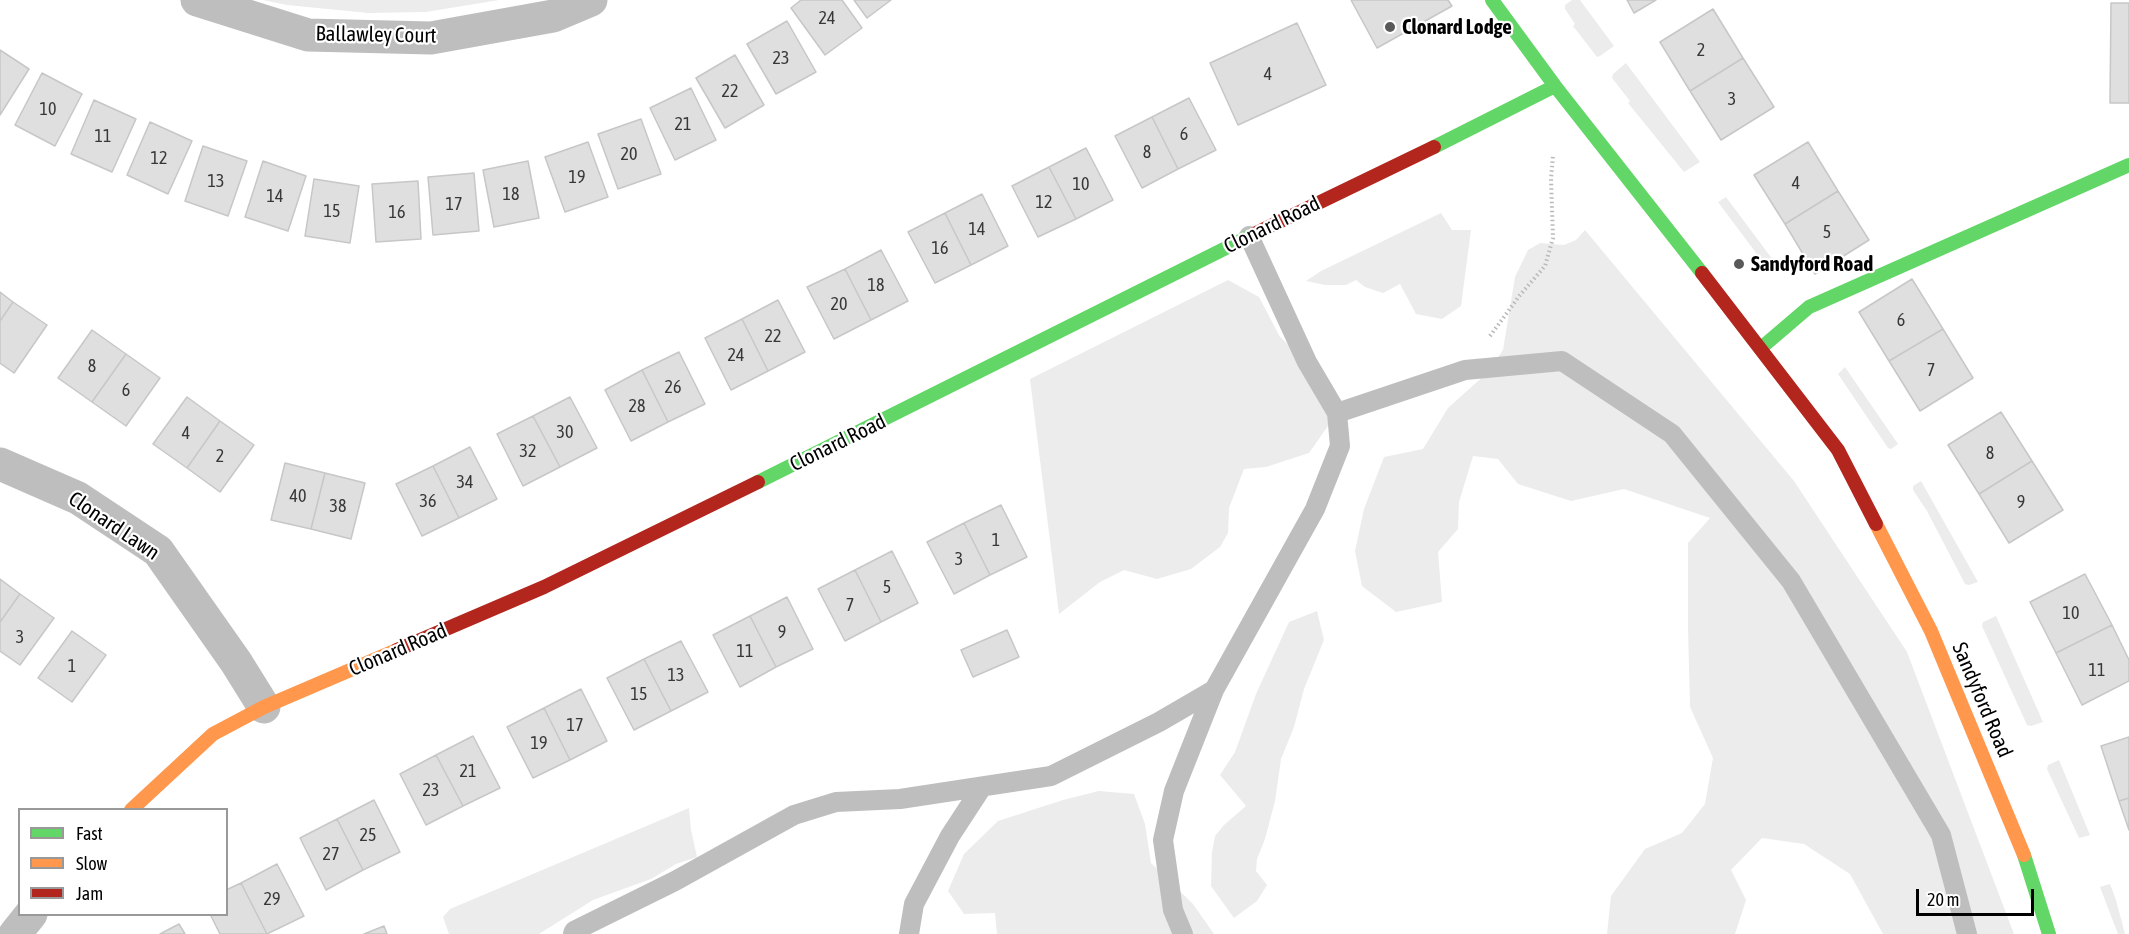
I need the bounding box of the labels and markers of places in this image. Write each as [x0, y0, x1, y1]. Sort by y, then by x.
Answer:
place label: Clonard Lodge [1402, 14, 1512, 40]
marker: Clonard Lodge [1383, 20, 1397, 34]
place label: Sandyford Road [1751, 251, 1873, 277]
marker: Sandyford Road [1732, 257, 1746, 271]

